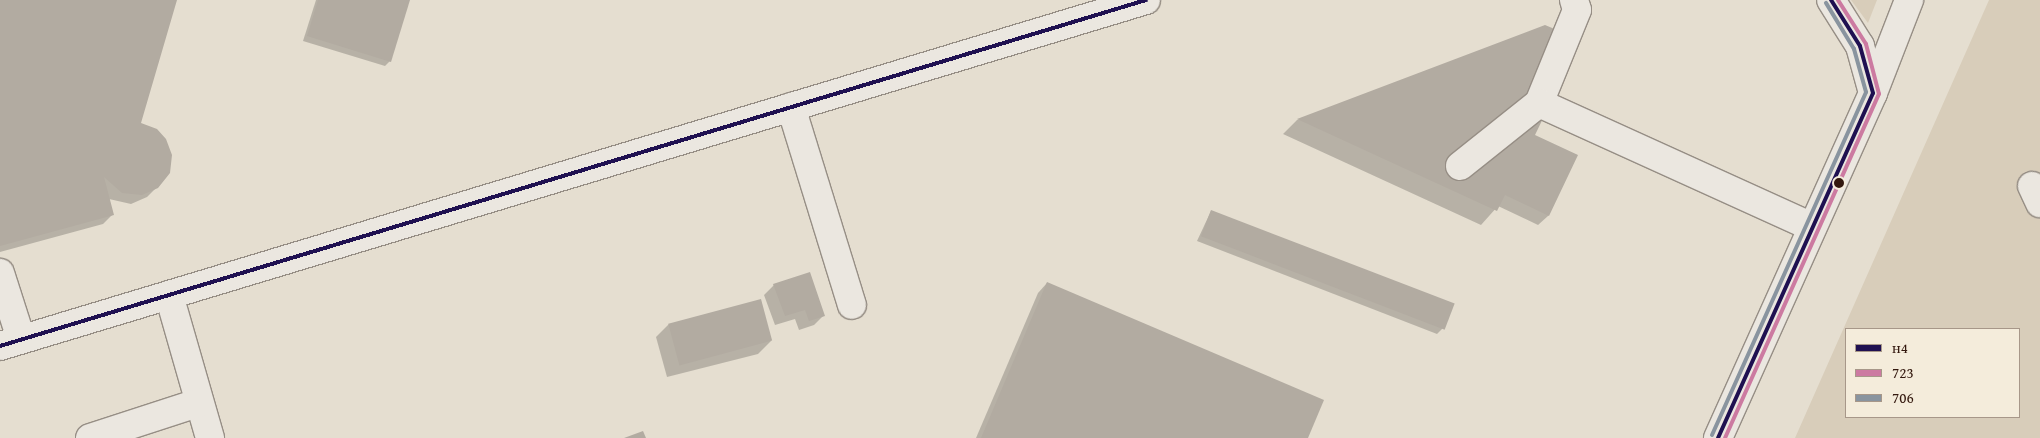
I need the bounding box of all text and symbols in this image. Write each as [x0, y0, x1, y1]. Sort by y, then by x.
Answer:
unlabelled marker [1834, 178, 1844, 188]
legend [1845, 328, 2020, 418]
text: н4 [1892, 337, 1908, 358]
text: 723 [1892, 362, 1914, 383]
text: 706 [1892, 387, 1914, 408]

